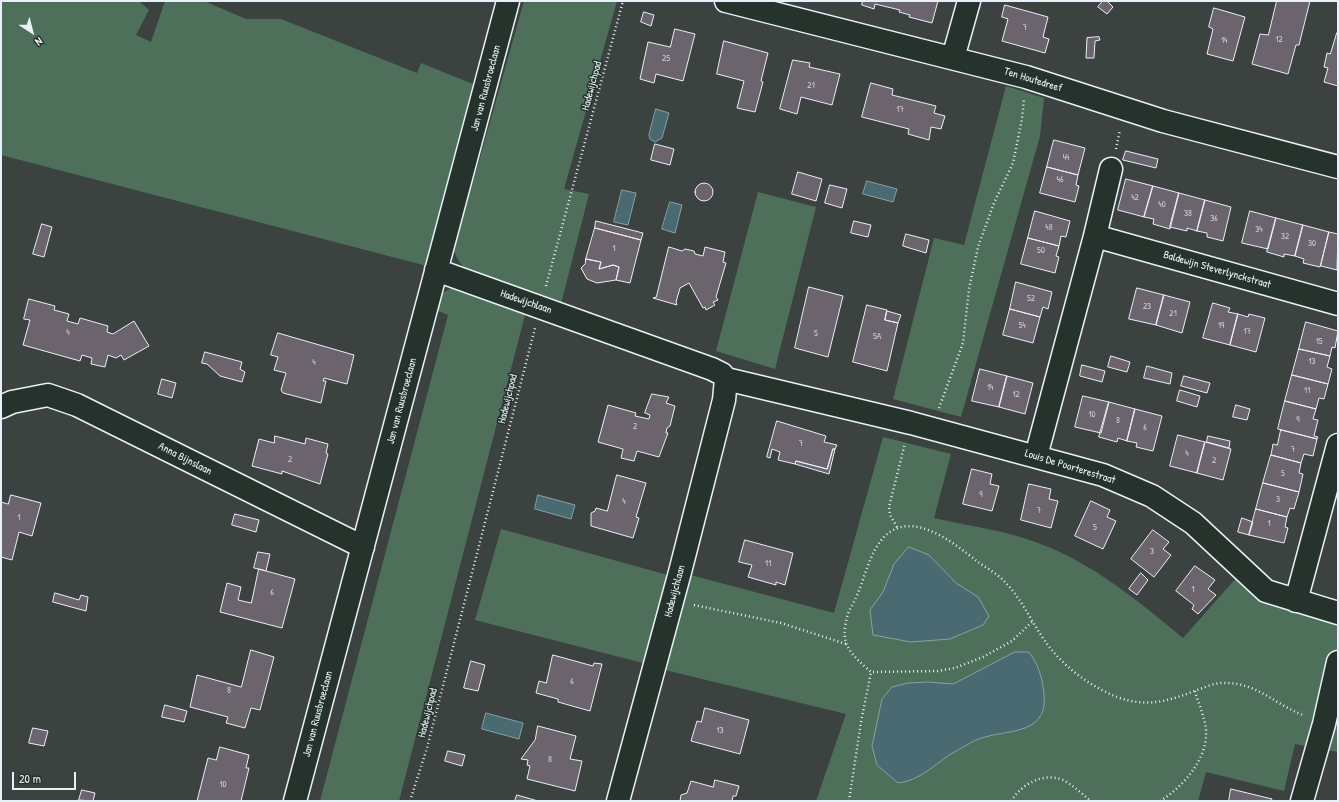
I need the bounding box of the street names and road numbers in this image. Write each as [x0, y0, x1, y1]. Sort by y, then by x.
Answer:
street label: Jan van Ruusbroeclaan [468, 44, 504, 132]
street label: Hadewijchpad [579, 60, 605, 112]
street label: Ten Houtedreef [1002, 65, 1064, 95]
street label: Baldewijn Steverlynckstraat [1162, 248, 1272, 292]
street label: Hadewijchlaan [498, 287, 554, 317]
street label: Jan van Ruusbroeclaan [384, 357, 420, 445]
street label: Hadewijchpad [495, 373, 521, 425]
street label: Anna Bijnslaan [156, 440, 214, 478]
street label: Louis De Poorterestraat [1023, 447, 1117, 487]
street label: Hadewijchlaan [662, 563, 688, 619]
street label: Jan van Ruusbroeclaan [300, 670, 336, 758]
street label: Hadewijchpad [415, 687, 441, 739]

